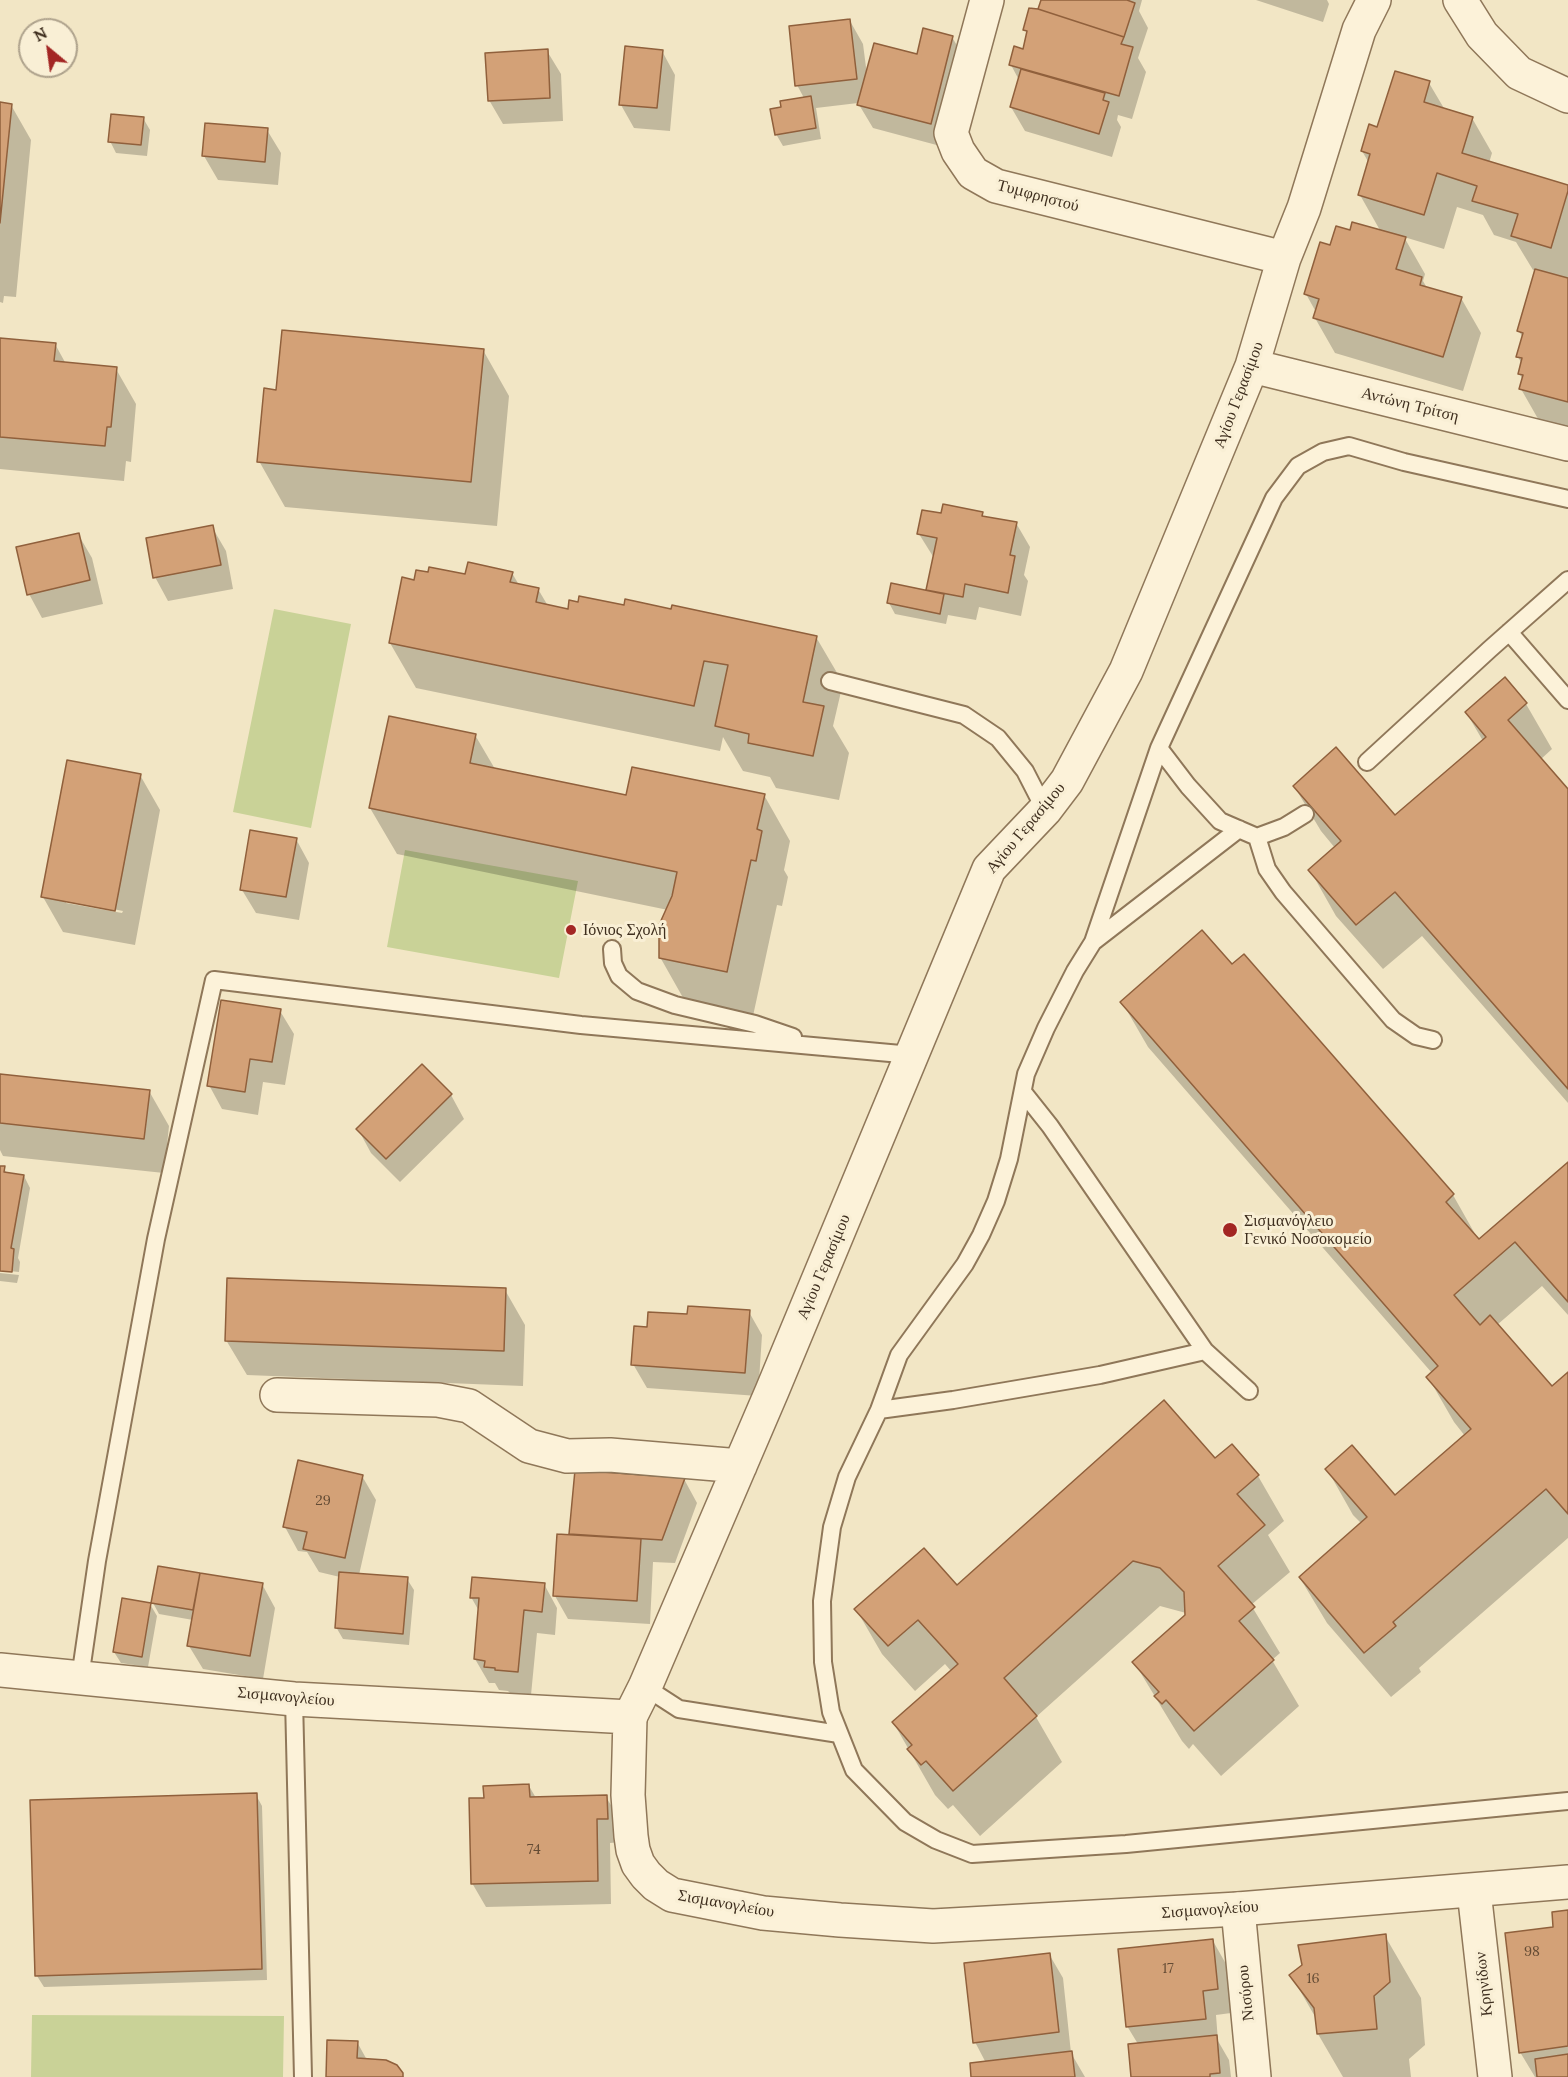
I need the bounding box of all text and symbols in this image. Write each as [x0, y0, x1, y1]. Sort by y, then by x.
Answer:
north arrow [18, 18, 78, 78]
text: N [30, 22, 51, 46]
street label: Τυμφρηστού [995, 176, 1081, 216]
street label: Αγίου Γερασίμου [1210, 339, 1268, 451]
street label: Αντώνη Τρίτση [1359, 384, 1461, 426]
street label: Αγίου Γερασίμου [982, 779, 1070, 877]
place label: Ιόνιος Σχολή [583, 920, 666, 940]
marker: Ιόνιος Σχολή [564, 923, 578, 937]
street label: Αγίου Γερασίμου [793, 1211, 855, 1323]
place label: Σισμανόγλειο Γενικό Νοσοκομείο [1244, 1211, 1372, 1249]
marker: Σισμανόγλειο Γενικό Νοσοκομείο [1221, 1221, 1239, 1239]
house number: 29 [315, 1493, 331, 1509]
street label: Σισμανογλείου [237, 1683, 335, 1711]
house number: 74 [527, 1842, 541, 1858]
street label: Σισμανογλείου [676, 1886, 776, 1922]
street label: Σισμανογλείου [1161, 1897, 1259, 1923]
house number: 98 [1524, 1944, 1540, 1960]
street label: Κρηνίδων [1471, 1951, 1497, 2017]
house number: 17 [1162, 1961, 1174, 1977]
street label: Νισύρου [1234, 1964, 1258, 2022]
house number: 16 [1306, 1971, 1320, 1987]

